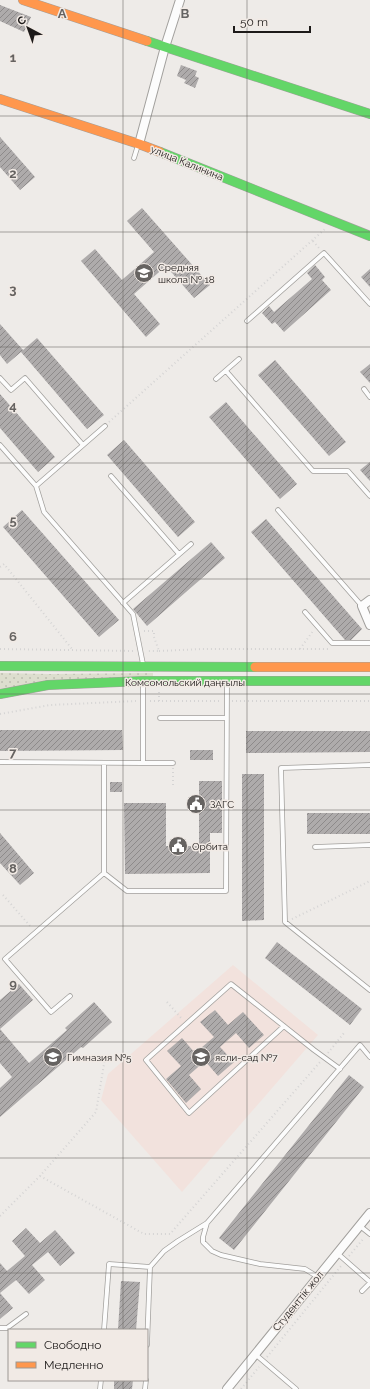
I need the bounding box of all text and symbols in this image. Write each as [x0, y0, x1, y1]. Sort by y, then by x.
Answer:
text: A [58, 6, 67, 21]
text: B [181, 6, 190, 21]
north arrow [8, 8, 48, 48]
scale bar [234, 8, 310, 34]
text: С [15, 13, 29, 28]
text: 50 m [240, 15, 268, 29]
text: 1 [10, 50, 17, 65]
street label: улица Калинина [149, 143, 225, 183]
text: 2 [9, 166, 17, 181]
school or university icon: Средняя школа № 18 [133, 262, 155, 284]
place label: Средняя школа № 18 [158, 262, 215, 285]
text: 3 [9, 282, 17, 297]
text: 4 [9, 398, 17, 413]
text: 5 [9, 513, 17, 528]
text: 6 [9, 629, 17, 644]
street label: Комсомольский даңғылы [125, 677, 245, 688]
text: 7 [9, 745, 17, 760]
public building icon: ЗАГС [185, 793, 207, 815]
place label: ЗАГС [210, 799, 234, 810]
public building icon: Орбита [167, 835, 189, 857]
place label: Орбита [192, 841, 228, 852]
text: 8 [9, 861, 17, 876]
text: 9 [9, 976, 17, 991]
school or university icon: Гимназия №5 [42, 1046, 64, 1068]
school or university icon: ясли-сад №7 [190, 1046, 212, 1068]
place label: Гимназия №5 [67, 1052, 132, 1063]
place label: ясли-сад №7 [215, 1052, 278, 1063]
street label: Студенттік жол [271, 1269, 325, 1333]
legend [8, 1329, 148, 1381]
text: Свободно [44, 1338, 101, 1352]
text: Медленно [44, 1358, 103, 1372]

